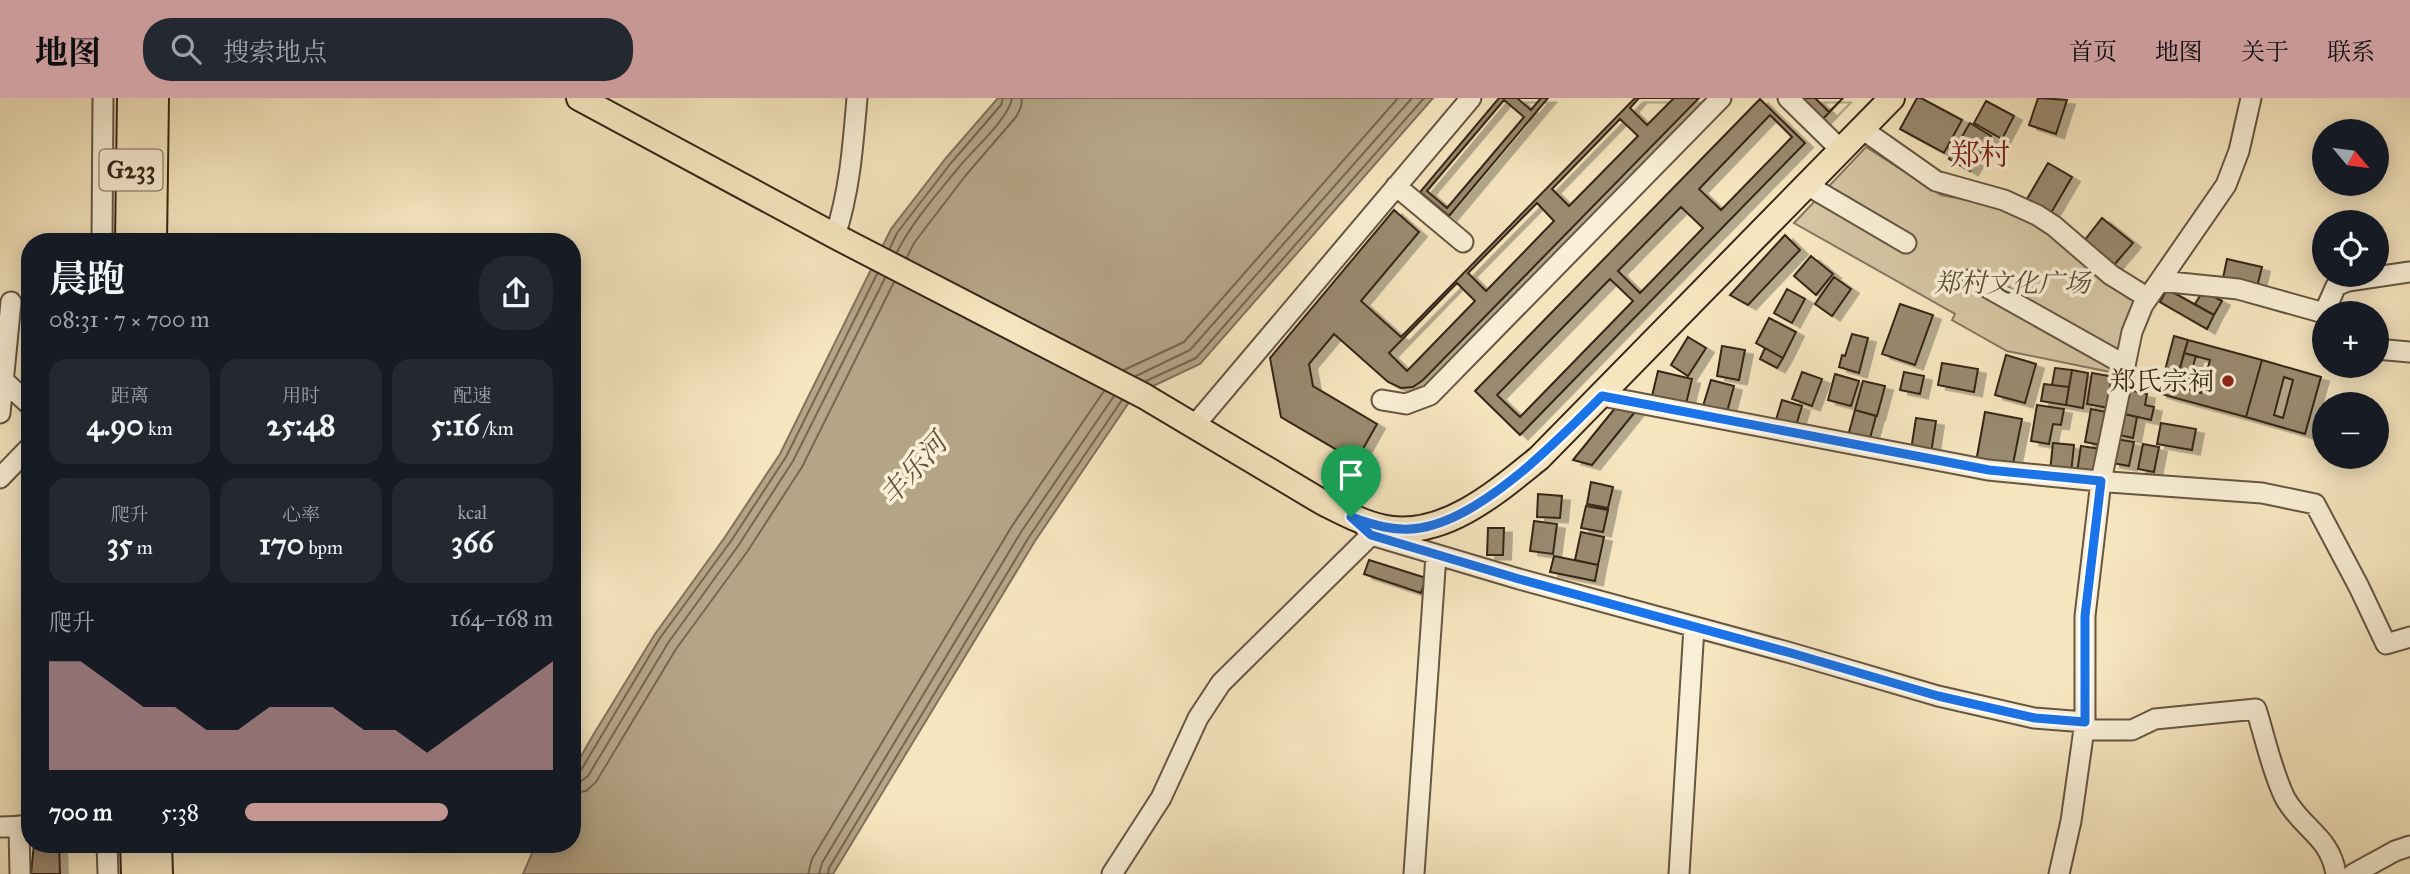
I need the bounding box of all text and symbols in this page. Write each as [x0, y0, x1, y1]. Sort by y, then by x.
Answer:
search box [143, 18, 633, 81]
icon: search [167, 30, 205, 68]
text: 地图 [35, 33, 101, 73]
text: 搜索地点 [223, 36, 327, 68]
text: 首页 [2069, 37, 2117, 67]
text: 地图 [2155, 37, 2203, 67]
text: 关于 [2241, 37, 2289, 67]
text: 联系 [2327, 37, 2375, 67]
north arrow [2312, 119, 2389, 196]
map controls [2312, 119, 2389, 469]
district label: 郑村 [1950, 137, 2010, 173]
road number: G233 [100, 150, 162, 190]
button: locate [2312, 210, 2389, 287]
text: 晨跑 [49, 256, 125, 302]
button: share [479, 256, 553, 330]
park label: 郑村文化广场 [1934, 267, 2092, 299]
button: + [2312, 301, 2389, 378]
text: 08:31 · 7 × 700 m [49, 305, 210, 333]
place label: 郑氏宗祠 [2110, 365, 2214, 397]
marker: 郑氏宗祠 [2220, 373, 2236, 389]
text: 距离 [111, 384, 149, 407]
text: 用时 [282, 384, 320, 407]
text: 配速 [453, 384, 491, 407]
button: − [2312, 392, 2389, 469]
text: 4.90 [87, 407, 144, 443]
text: 25:48 [267, 407, 335, 443]
text: 5:16 [431, 407, 480, 443]
text: km [144, 417, 173, 440]
text: /km [480, 417, 514, 440]
water label: 丰乐河 [872, 423, 958, 512]
pin [1321, 445, 1381, 517]
icon: arrive [1332, 456, 1370, 494]
text: kcal [457, 501, 487, 524]
text: 爬升 [111, 503, 149, 526]
text: 心率 [282, 503, 320, 526]
text: 366 [451, 524, 494, 560]
text: 35 [107, 526, 133, 562]
text: 170 [259, 526, 304, 562]
text: m [133, 536, 153, 559]
text: bpm [304, 536, 343, 559]
text: 164–168 m [450, 604, 553, 632]
text: 爬升 [49, 608, 95, 636]
text: 700 m [49, 798, 112, 826]
text: 5:38 [161, 798, 199, 826]

